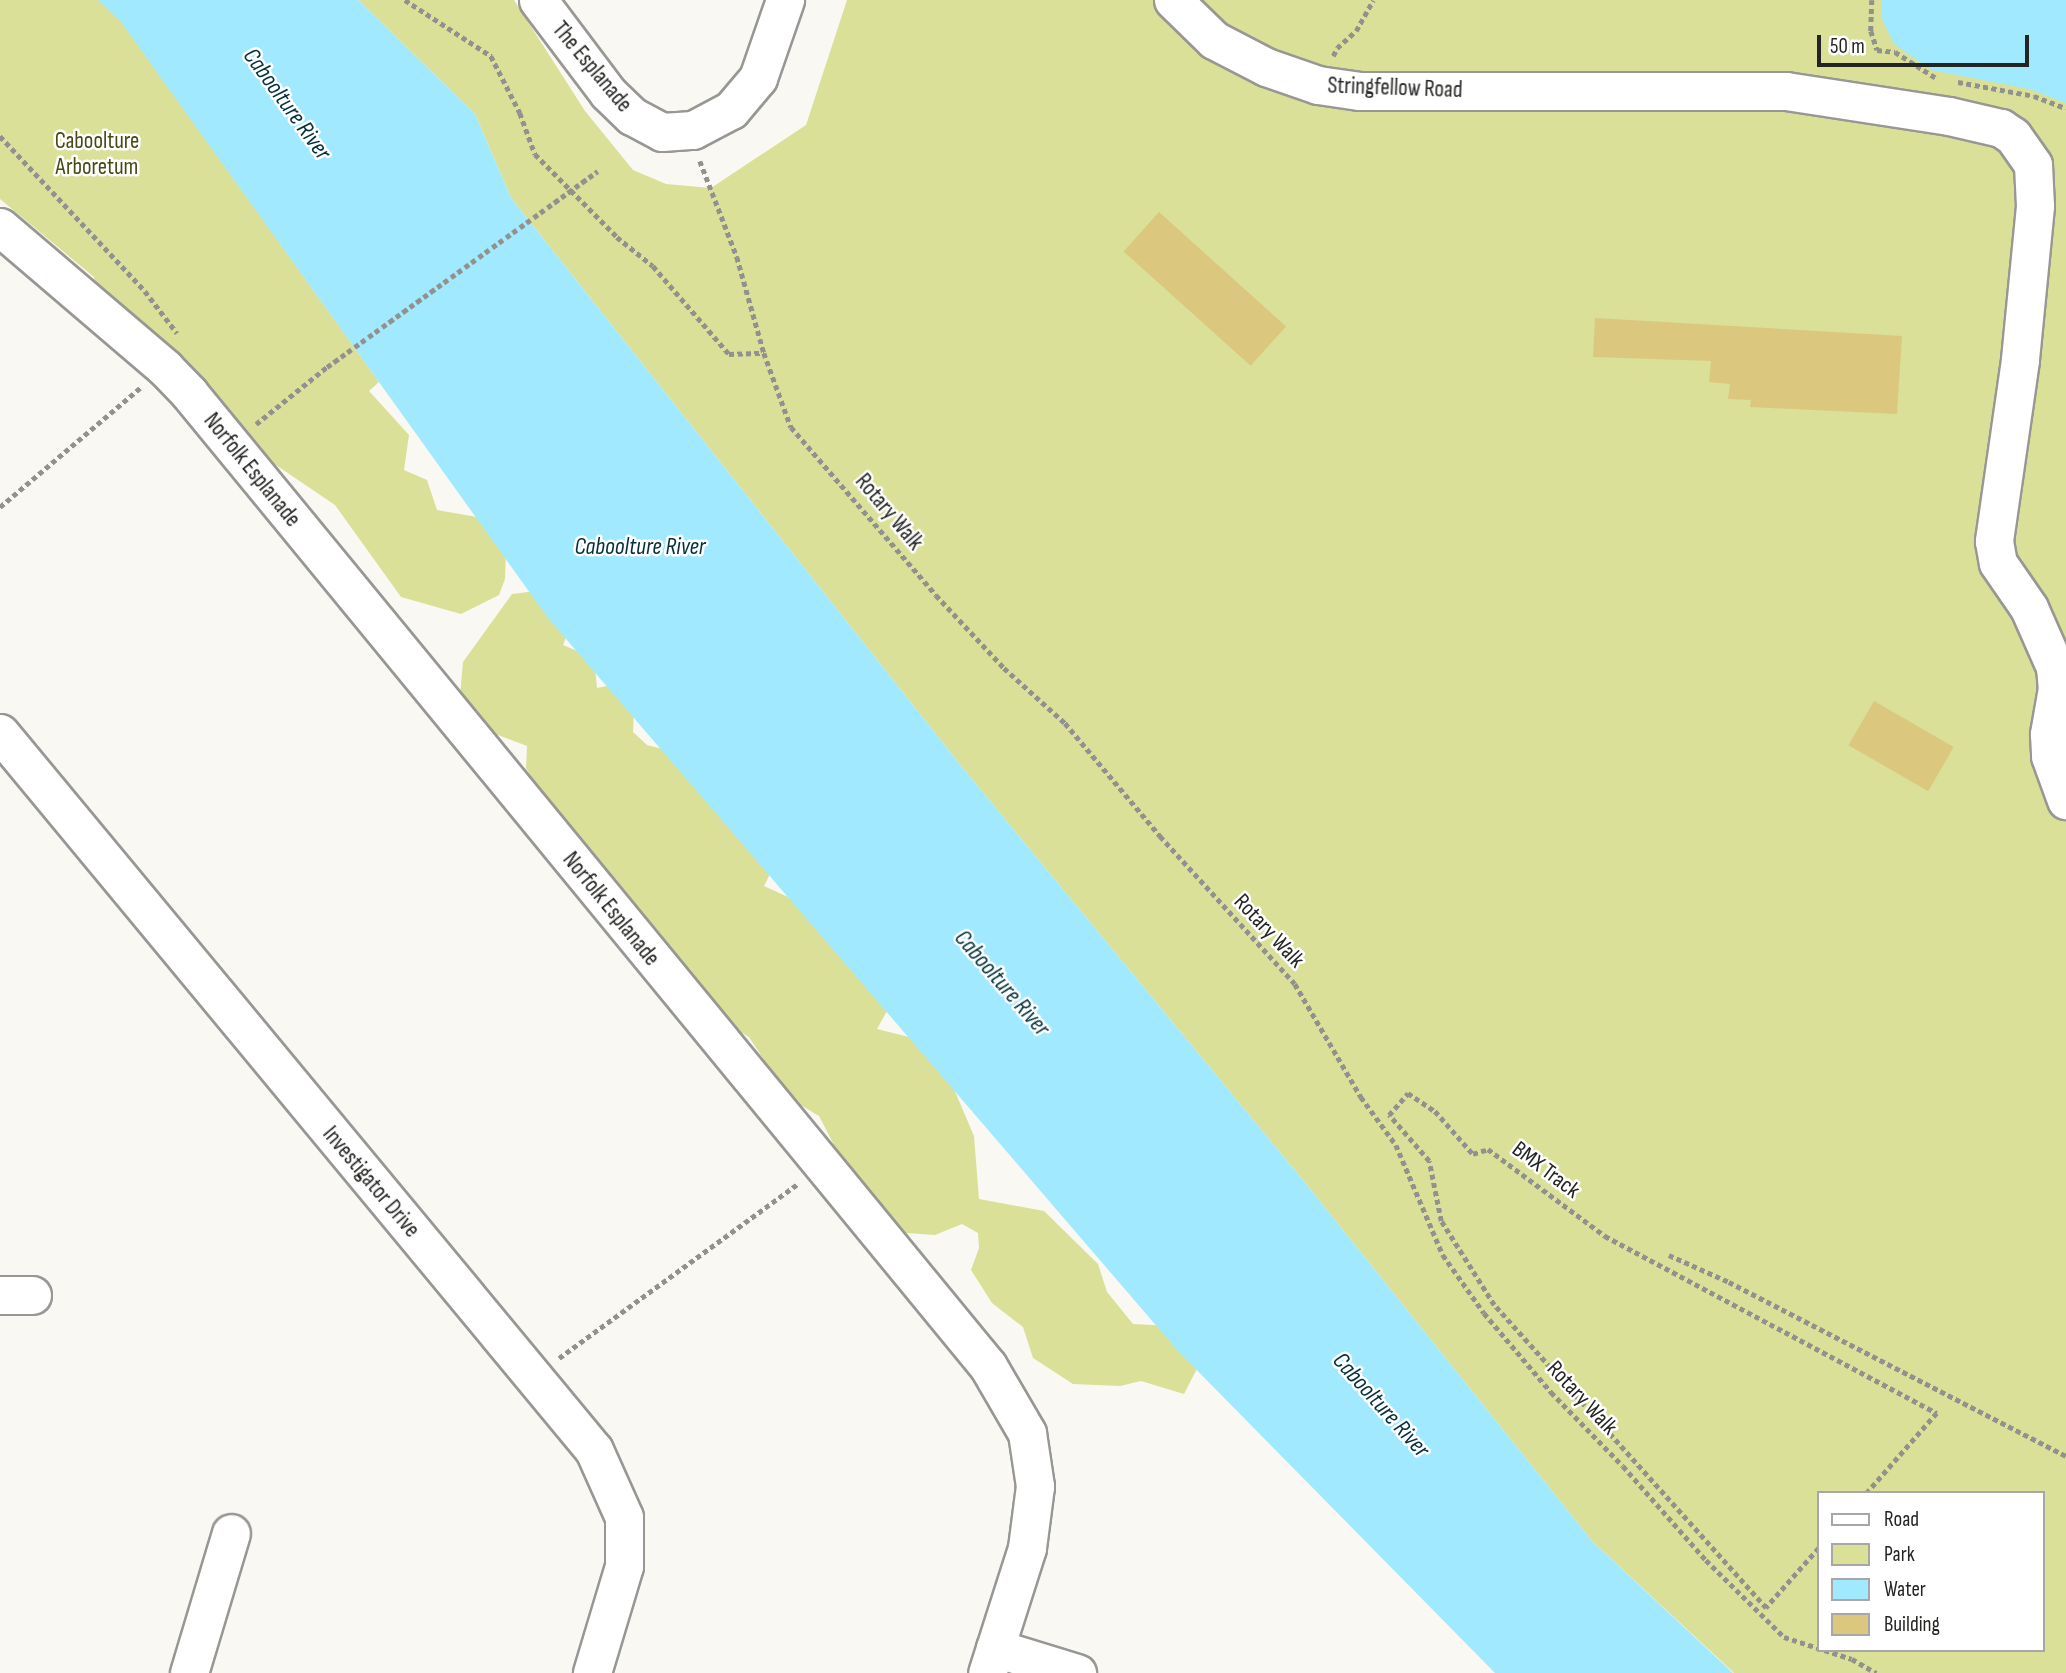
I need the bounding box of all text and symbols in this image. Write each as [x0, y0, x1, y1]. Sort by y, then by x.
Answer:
street label: The Esplanade [546, 16, 638, 118]
scale bar [1821, 21, 2033, 65]
text: 50 m [1830, 34, 1865, 59]
water label: Caboolture River [237, 42, 337, 166]
street label: Stringfellow Road [1327, 72, 1463, 104]
park label: Caboolture Arboretum [55, 127, 139, 181]
street label: Norfolk Esplanade [198, 407, 306, 533]
street label: Rotary Walk [849, 468, 929, 556]
water label: Caboolture River [574, 533, 706, 561]
street label: Norfolk Esplanade [557, 846, 665, 972]
street label: Rotary Walk [1228, 888, 1310, 974]
water label: Caboolture River [948, 924, 1056, 1042]
street label: Investigator Drive [317, 1121, 425, 1243]
street label: BMX Track [1507, 1136, 1585, 1204]
water label: Caboolture River [1326, 1347, 1436, 1463]
street label: Rotary Walk [1541, 1355, 1623, 1441]
legend [1818, 1491, 2045, 1652]
text: Road [1884, 1507, 1919, 1532]
text: Park [1884, 1542, 1915, 1567]
text: Water [1884, 1577, 1926, 1602]
text: Building [1884, 1612, 1940, 1637]

